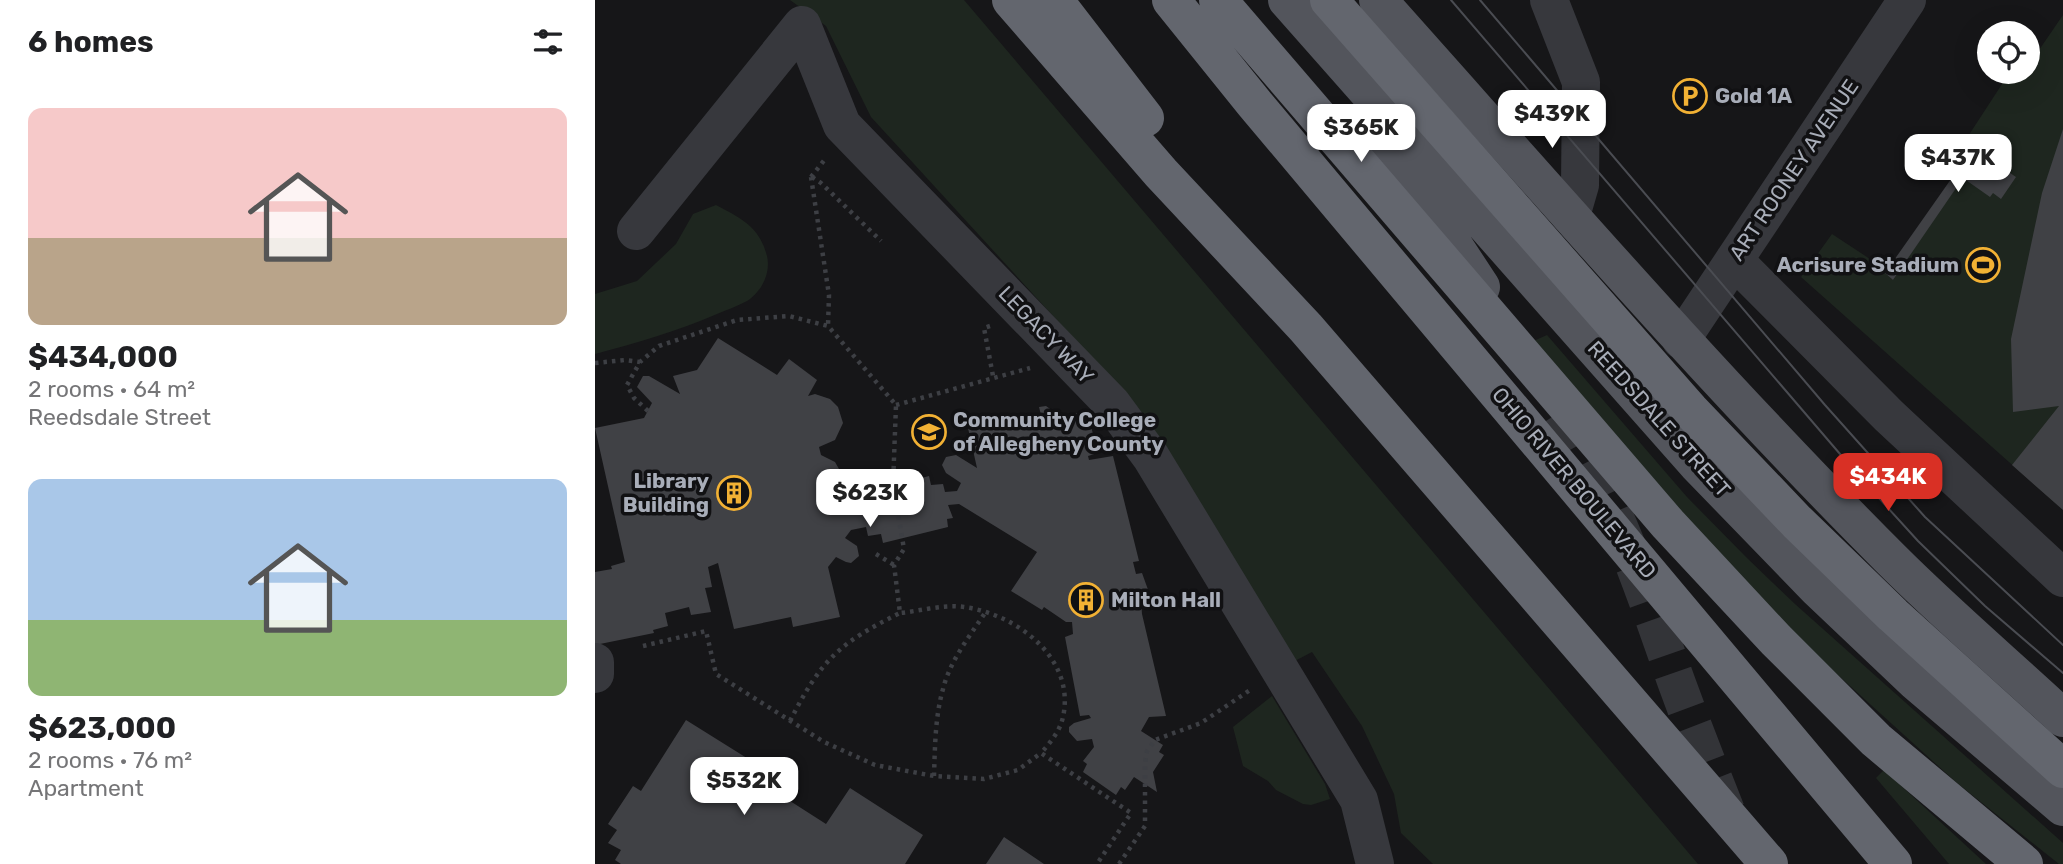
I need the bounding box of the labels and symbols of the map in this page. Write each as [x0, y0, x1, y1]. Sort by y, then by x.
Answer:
street label: ART ROONEY AVENUE [1724, 74, 1864, 265]
parking icon: Gold 1A [1671, 77, 1709, 115]
place label: Gold 1A [1715, 83, 1792, 108]
pin: $439K [1503, 90, 1601, 150]
pin: $365K [1312, 104, 1410, 164]
pin: $437K [1909, 134, 2007, 194]
sports icon: Acrisure Stadium [1964, 246, 2002, 284]
place label: Acrisure Stadium [1777, 252, 1959, 277]
street label: LEGACY WAY [994, 281, 1099, 389]
street label: REEDSDALE STREET [1583, 336, 1736, 502]
street label: OHIO RIVER BOULEVARD [1487, 382, 1662, 583]
place label: Community College of Allegheny County [953, 407, 1164, 456]
school or university icon: Community College of Allegheny County [910, 413, 948, 451]
pin: $434K [1839, 454, 1937, 513]
place label: Library Building [623, 468, 709, 517]
pin: $623K [821, 470, 919, 529]
building icon: Library Building [715, 474, 753, 512]
building icon: Milton Hall [1067, 581, 1105, 619]
place label: Milton Hall [1111, 587, 1221, 612]
pin: $532K [695, 758, 793, 817]

